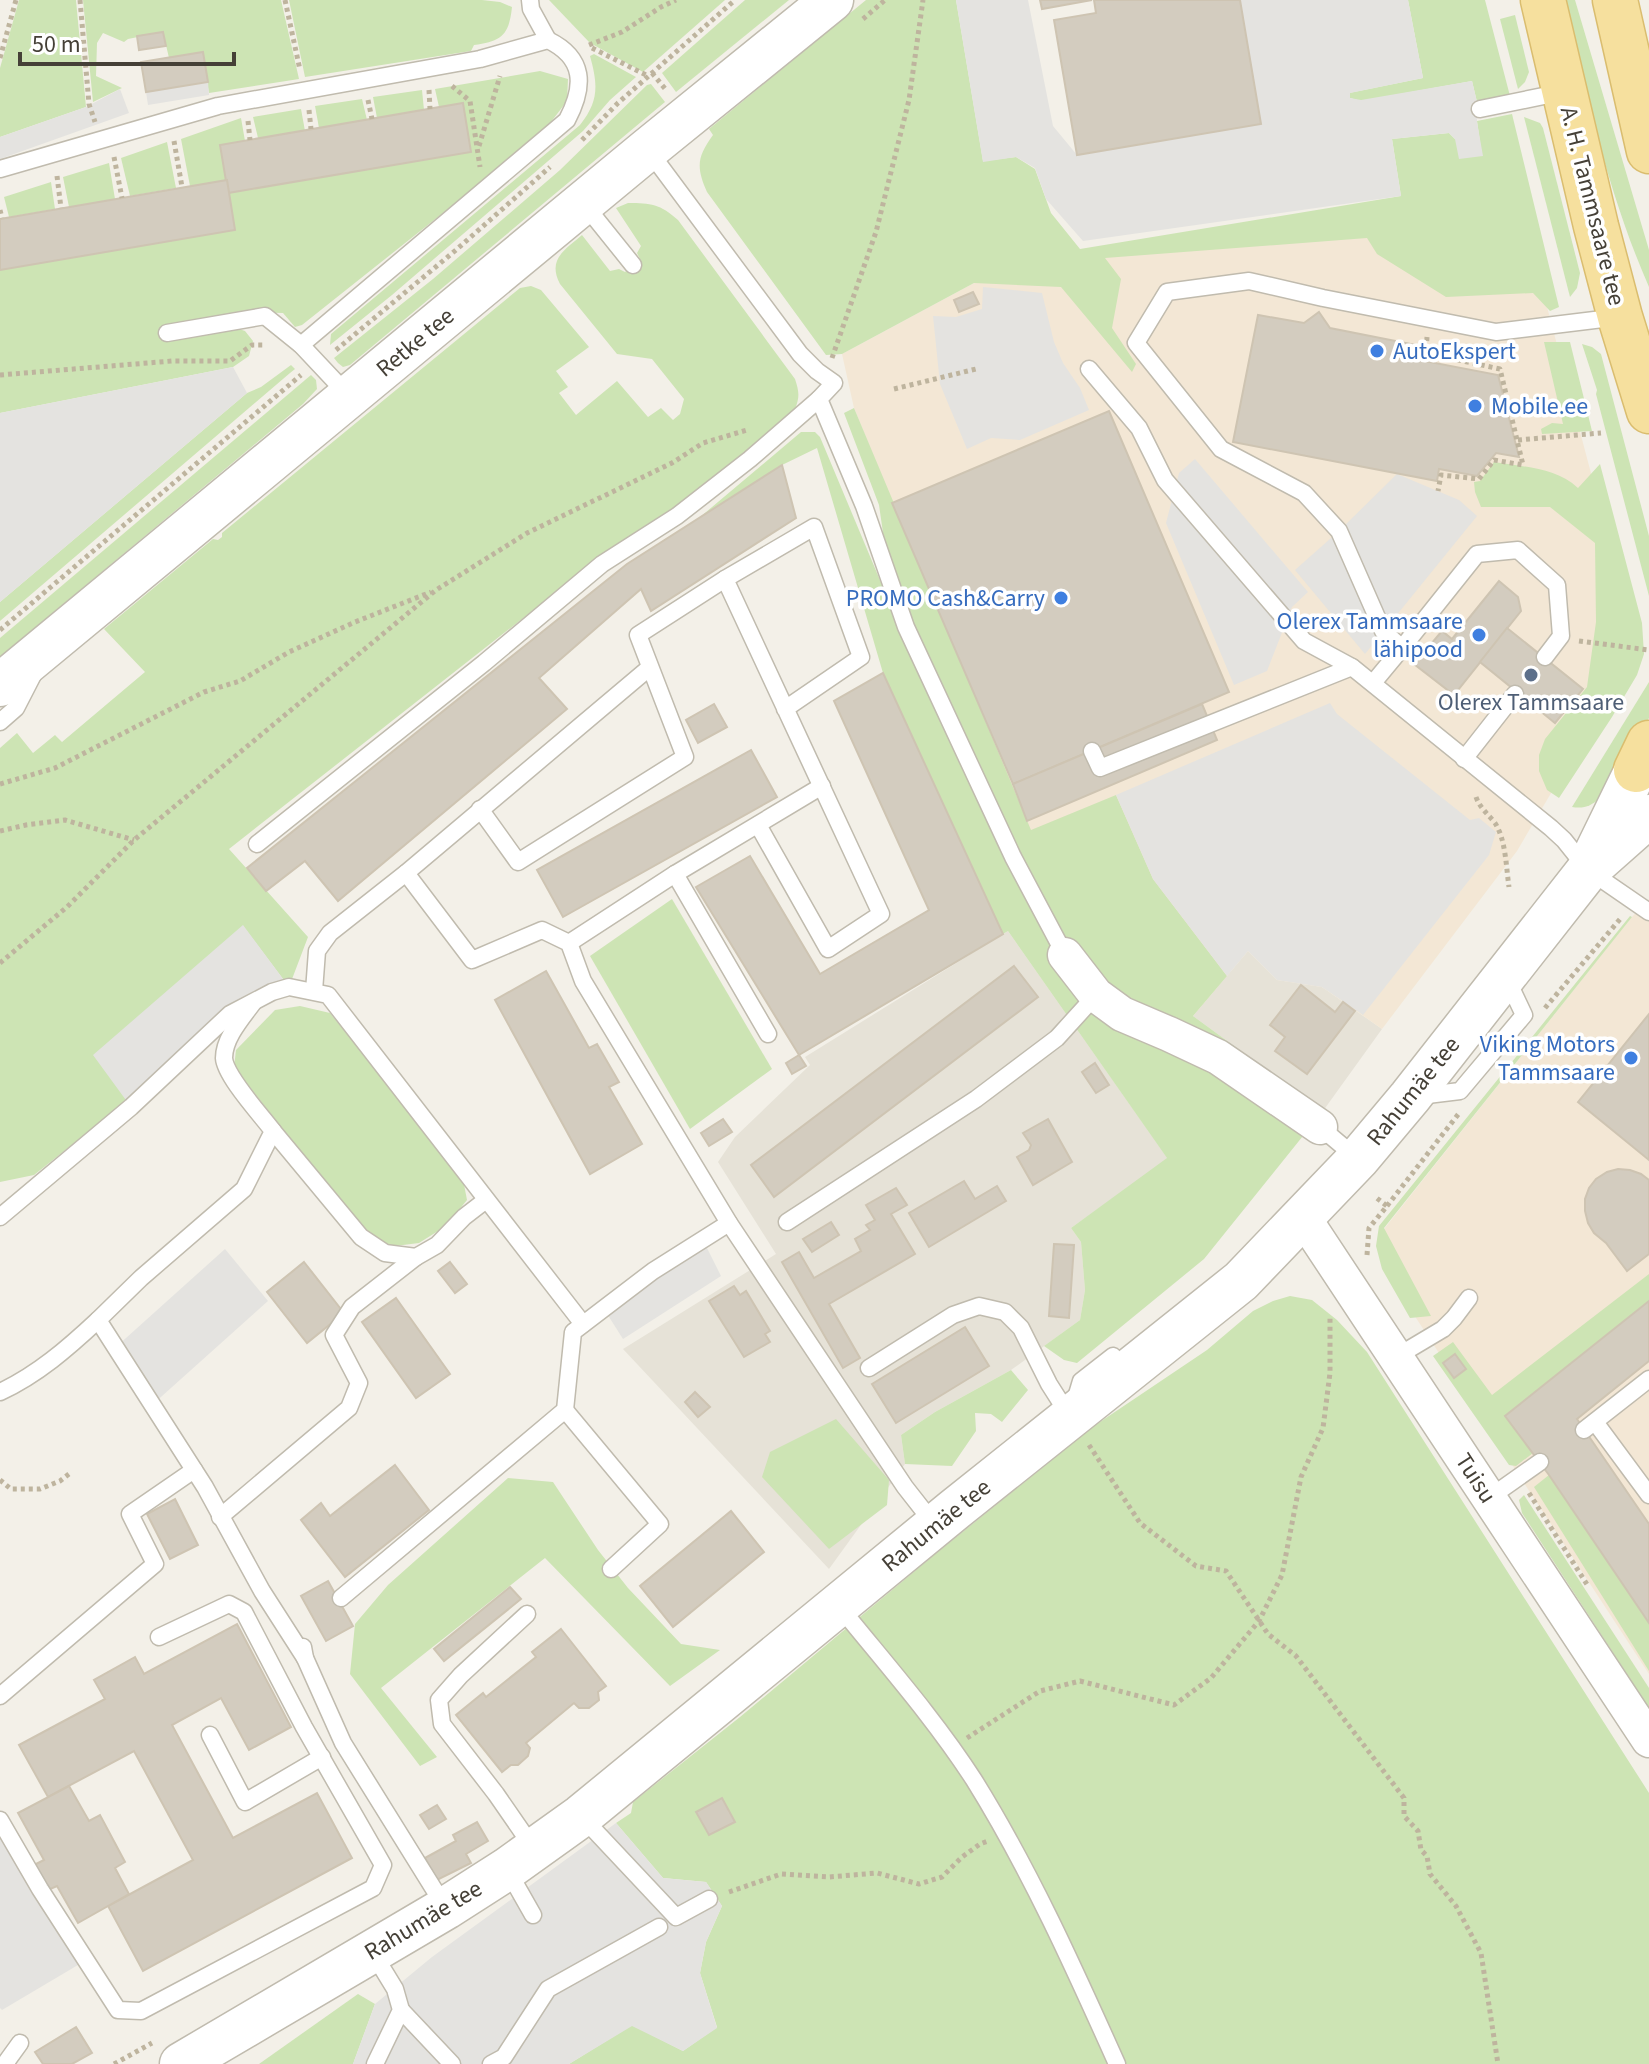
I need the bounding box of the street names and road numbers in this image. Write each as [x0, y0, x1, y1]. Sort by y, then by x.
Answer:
street label: A. H. Tammsaare tee [1551, 103, 1634, 309]
street label: Retke tee [368, 299, 462, 386]
street label: Rahumäe tee [1358, 1029, 1469, 1154]
street label: Tuisu [1446, 1446, 1505, 1510]
street label: Rahumäe tee [874, 1470, 999, 1581]
street label: Rahumäe tee [358, 1871, 489, 1969]

